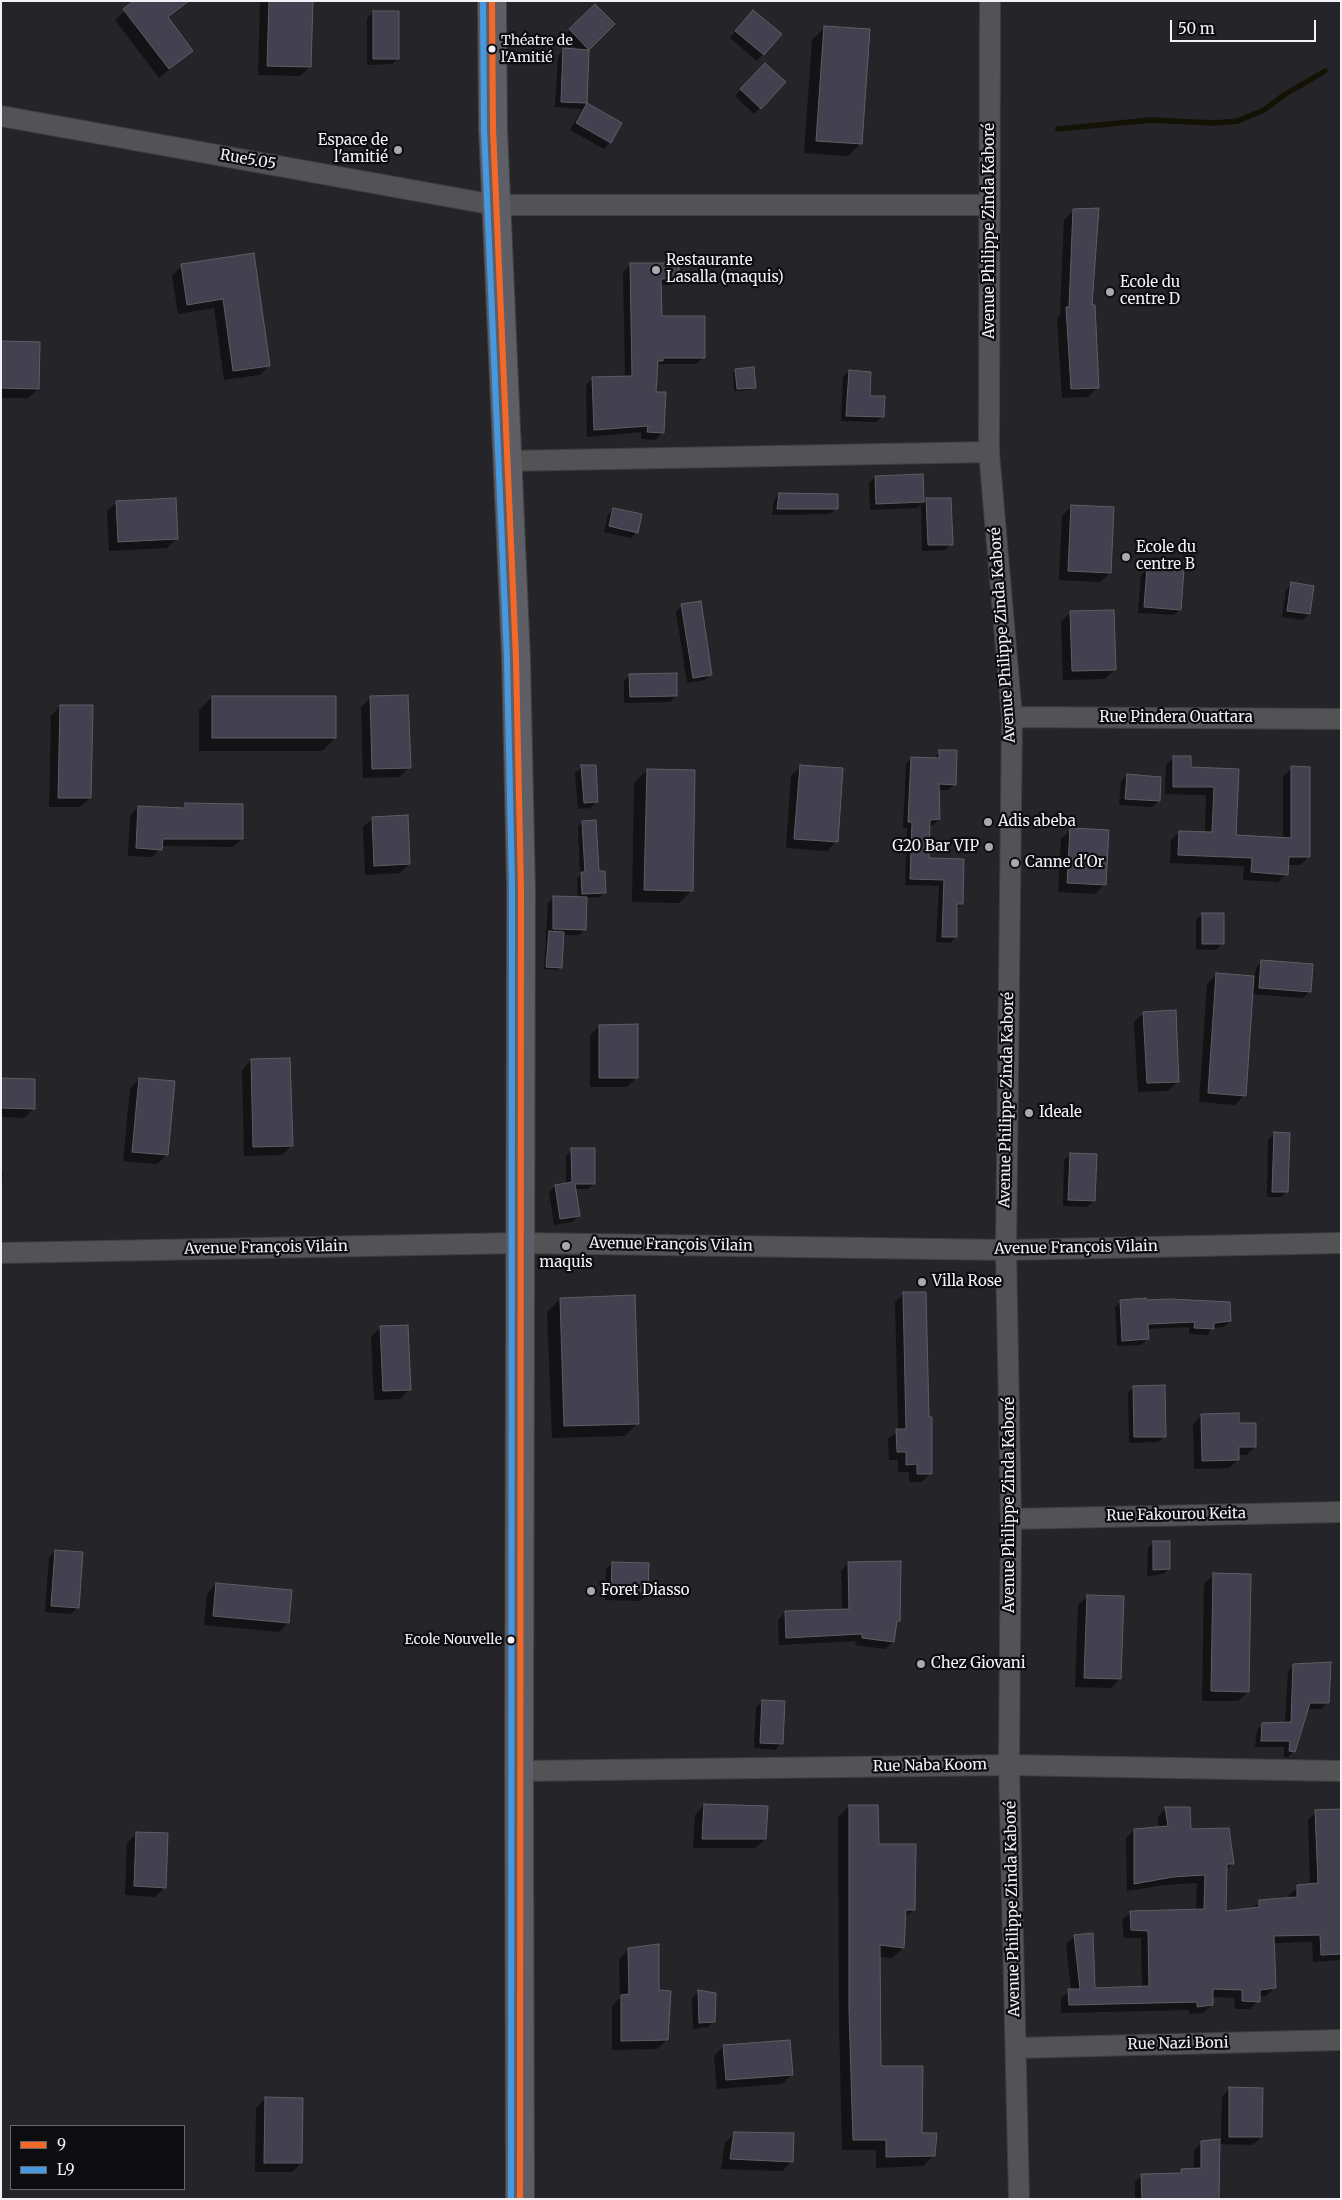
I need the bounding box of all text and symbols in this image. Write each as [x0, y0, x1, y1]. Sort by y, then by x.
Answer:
scale bar [1172, 10, 1318, 42]
text: 50 m [1178, 19, 1215, 38]
place label: Théatre de l'Amitié [501, 33, 573, 65]
marker: Théatre de l'Amitié [487, 44, 497, 54]
street label: Avenue Philippe Zinda Kaboré [981, 123, 999, 339]
place label: Espace de l'amitié [318, 132, 388, 167]
marker: Espace de l'amitié [392, 144, 404, 156]
street label: Rue5.05 [219, 146, 277, 174]
place label: Restaurante Lasalla (maquis) [666, 252, 784, 287]
marker: Restaurante Lasalla (maquis) [650, 264, 662, 276]
place label: Ecole du centre D [1120, 274, 1180, 309]
marker: Ecole du centre D [1104, 286, 1116, 298]
street label: Avenue Philippe Zinda Kaboré [986, 527, 1020, 743]
place label: Ecole du centre B [1136, 539, 1196, 574]
marker: Ecole du centre B [1120, 551, 1132, 563]
street label: Rue Pindera Ouattara [1099, 709, 1253, 727]
place label: Adis abeba [998, 813, 1076, 831]
marker: Adis abeba [982, 816, 994, 828]
place label: G20 Bar VIP [892, 838, 979, 856]
marker: G20 Bar VIP [983, 841, 995, 853]
place label: Canne d'Or [1025, 854, 1104, 872]
marker: Canne d'Or [1009, 857, 1021, 869]
street label: Avenue Philippe Zinda Kaboré [996, 992, 1018, 1208]
place label: Ideale [1039, 1104, 1082, 1122]
marker: Ideale [1023, 1107, 1035, 1119]
street label: Avenue François Vilain [589, 1235, 753, 1255]
street label: Avenue François Vilain [184, 1238, 348, 1258]
street label: Avenue François Vilain [994, 1238, 1158, 1258]
marker: maquis [560, 1240, 572, 1252]
place label: maquis [539, 1254, 593, 1272]
place label: Villa Rose [932, 1273, 1002, 1291]
marker: Villa Rose [916, 1276, 928, 1288]
street label: Avenue Philippe Zinda Kaboré [1001, 1397, 1019, 1613]
street label: Rue Fakourou Keita [1106, 1505, 1246, 1525]
place label: Foret Diasso [601, 1582, 690, 1600]
marker: Foret Diasso [585, 1585, 597, 1597]
place label: Ecole Nouvelle [404, 1632, 502, 1648]
marker: Ecole Nouvelle [506, 1635, 516, 1645]
place label: Chez Giovani [931, 1655, 1026, 1673]
marker: Chez Giovani [915, 1658, 927, 1670]
street label: Rue Naba Koom [873, 1756, 987, 1776]
street label: Avenue Philippe Zinda Kaboré [1002, 1801, 1024, 2017]
street label: Rue Nazi Boni [1127, 2034, 1229, 2054]
legend [10, 2125, 185, 2190]
text: 9 [57, 2135, 66, 2154]
text: L9 [57, 2160, 75, 2179]

